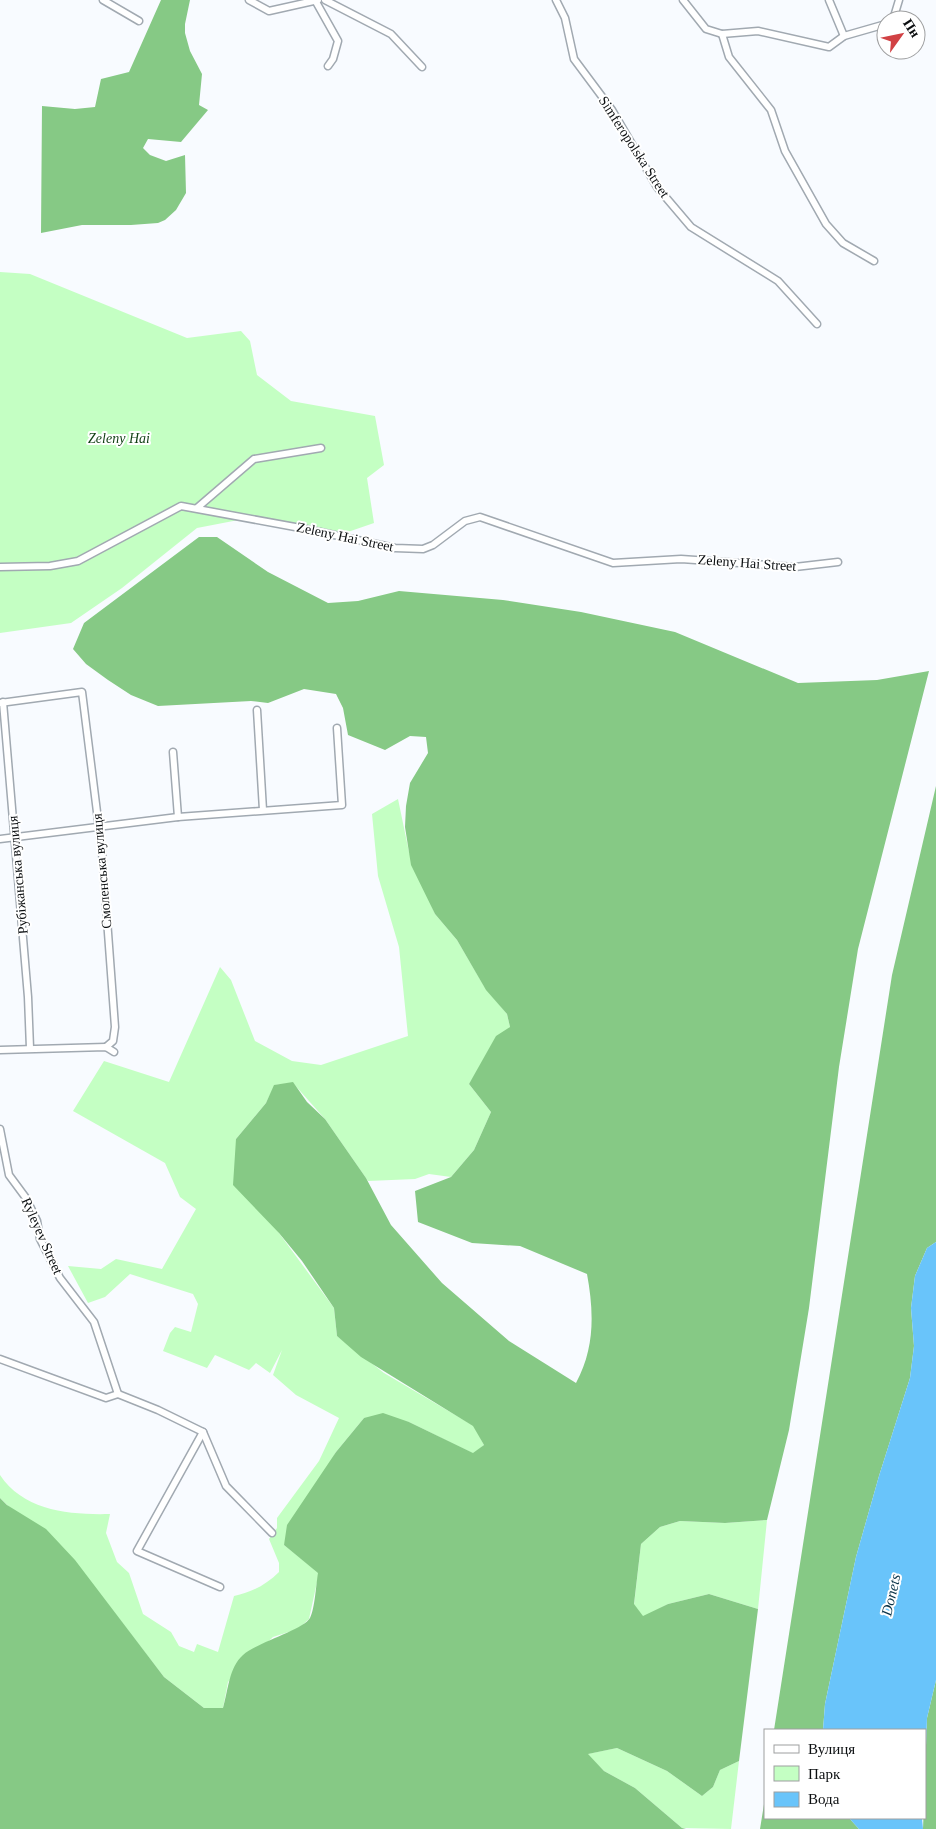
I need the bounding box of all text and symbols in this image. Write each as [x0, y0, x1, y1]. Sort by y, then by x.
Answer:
north arrow [876, 10, 926, 60]
text: Пн [900, 16, 923, 40]
street label: Simferopolska Street [596, 94, 672, 201]
park label: Zeleny Hai [88, 431, 150, 446]
street label: Zeleny Hai Street [295, 519, 395, 555]
street label: Zeleny Hai Street [697, 552, 797, 574]
street label: Смоленська вулиця [89, 812, 115, 929]
street label: Рубіжанська вулиця [5, 815, 31, 935]
street label: Ryleyev Street [18, 1195, 66, 1277]
water label: Donets [878, 1572, 904, 1618]
legend [764, 1729, 926, 1819]
text: Вулиця [808, 1741, 855, 1757]
text: Парк [808, 1766, 841, 1782]
text: Вода [808, 1791, 840, 1807]

